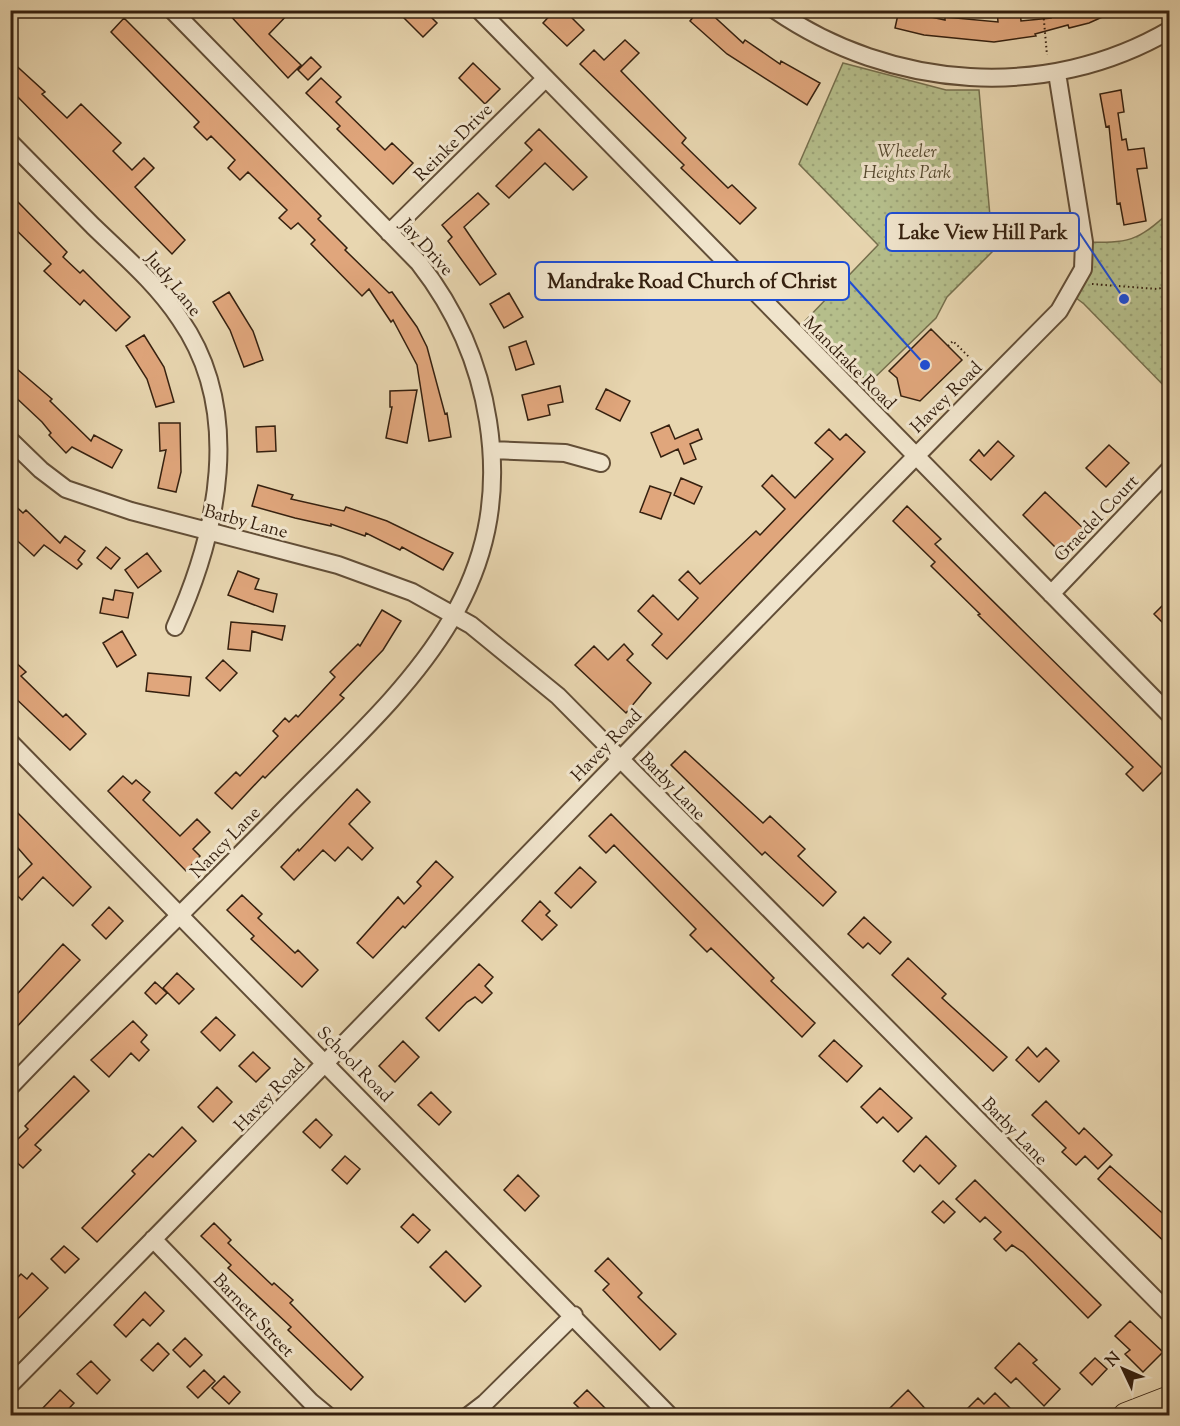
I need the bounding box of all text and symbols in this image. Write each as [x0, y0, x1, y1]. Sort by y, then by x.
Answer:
street label: Reinke Drive [409, 98, 500, 189]
park label: Wheeler Heights Park [863, 140, 951, 187]
street label: Jay Drive [392, 213, 458, 283]
callout: Lake View Hill Park [886, 213, 1079, 251]
text: Lake View Hill Park [898, 220, 1068, 249]
street label: Judy Lane [138, 247, 207, 323]
callout: Mandrake Road Church of Christ [535, 262, 849, 300]
text: Mandrake Road Church of Christ [547, 269, 837, 298]
street label: Mandrake Road [796, 312, 901, 417]
street label: Havey Road [905, 356, 989, 440]
street label: Graedel Court [1049, 470, 1146, 569]
street label: Barby Lane [201, 499, 290, 547]
street label: Havey Road [566, 704, 649, 789]
street label: Barby Lane [632, 747, 711, 827]
street label: Nancy Lane [185, 801, 268, 885]
street label: School Road [310, 1022, 397, 1109]
street label: Havey Road [229, 1054, 312, 1139]
street label: Barby Lane [974, 1092, 1053, 1172]
street label: Barnett Street [206, 1269, 299, 1364]
north arrow [1093, 1339, 1153, 1399]
text: N [1101, 1348, 1127, 1373]

